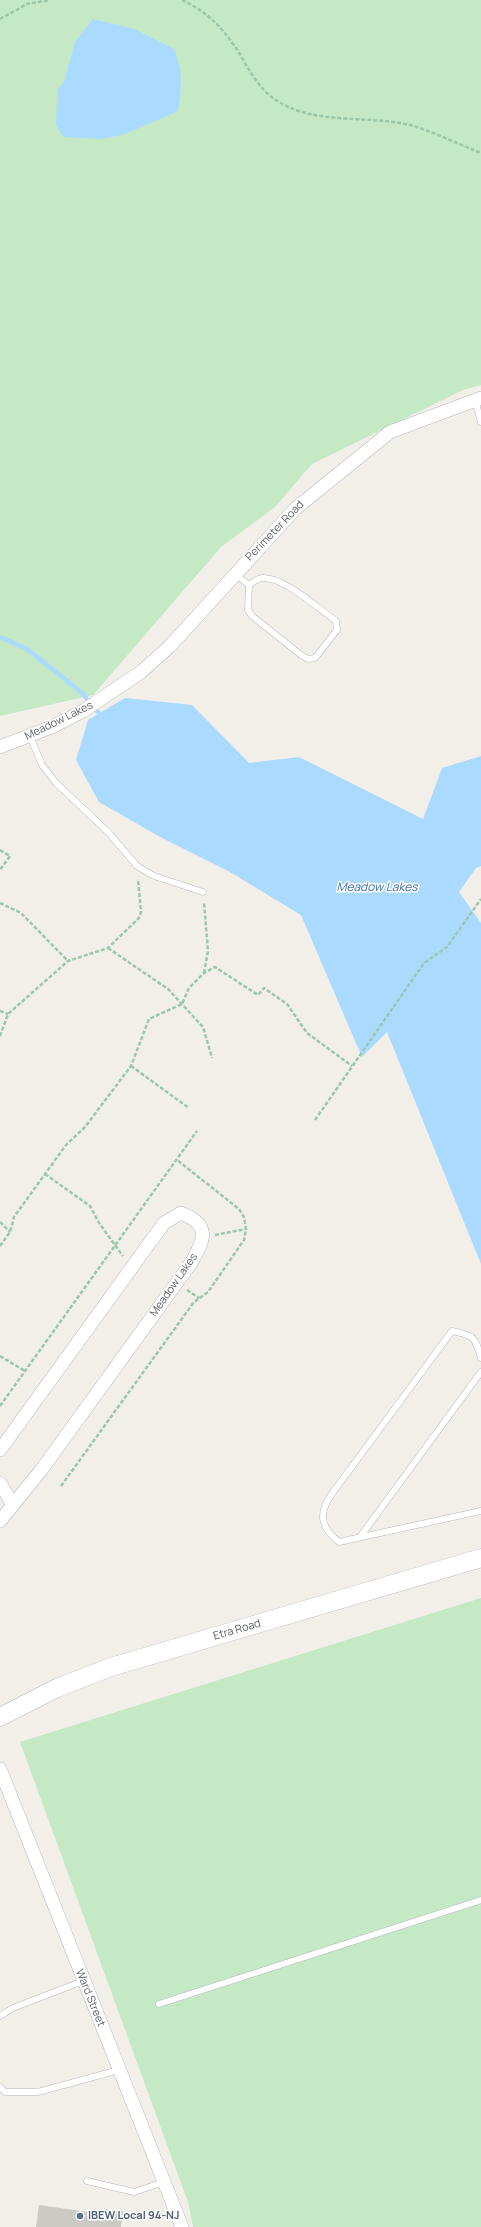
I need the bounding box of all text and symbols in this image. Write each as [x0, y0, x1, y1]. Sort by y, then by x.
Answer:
street label: Perimeter Road [243, 498, 307, 564]
street label: Meadow Lakes [23, 699, 95, 743]
water label: Meadow Lakes [336, 881, 418, 895]
street label: Meadow Lakes [147, 1251, 201, 1319]
street label: Etra Road [212, 1617, 262, 1643]
street label: Ward Street [72, 1967, 108, 2029]
place label: IBEW Local 94-NJ [88, 2209, 179, 2223]
marker: IBEW Local 94-NJ [75, 2211, 85, 2221]

